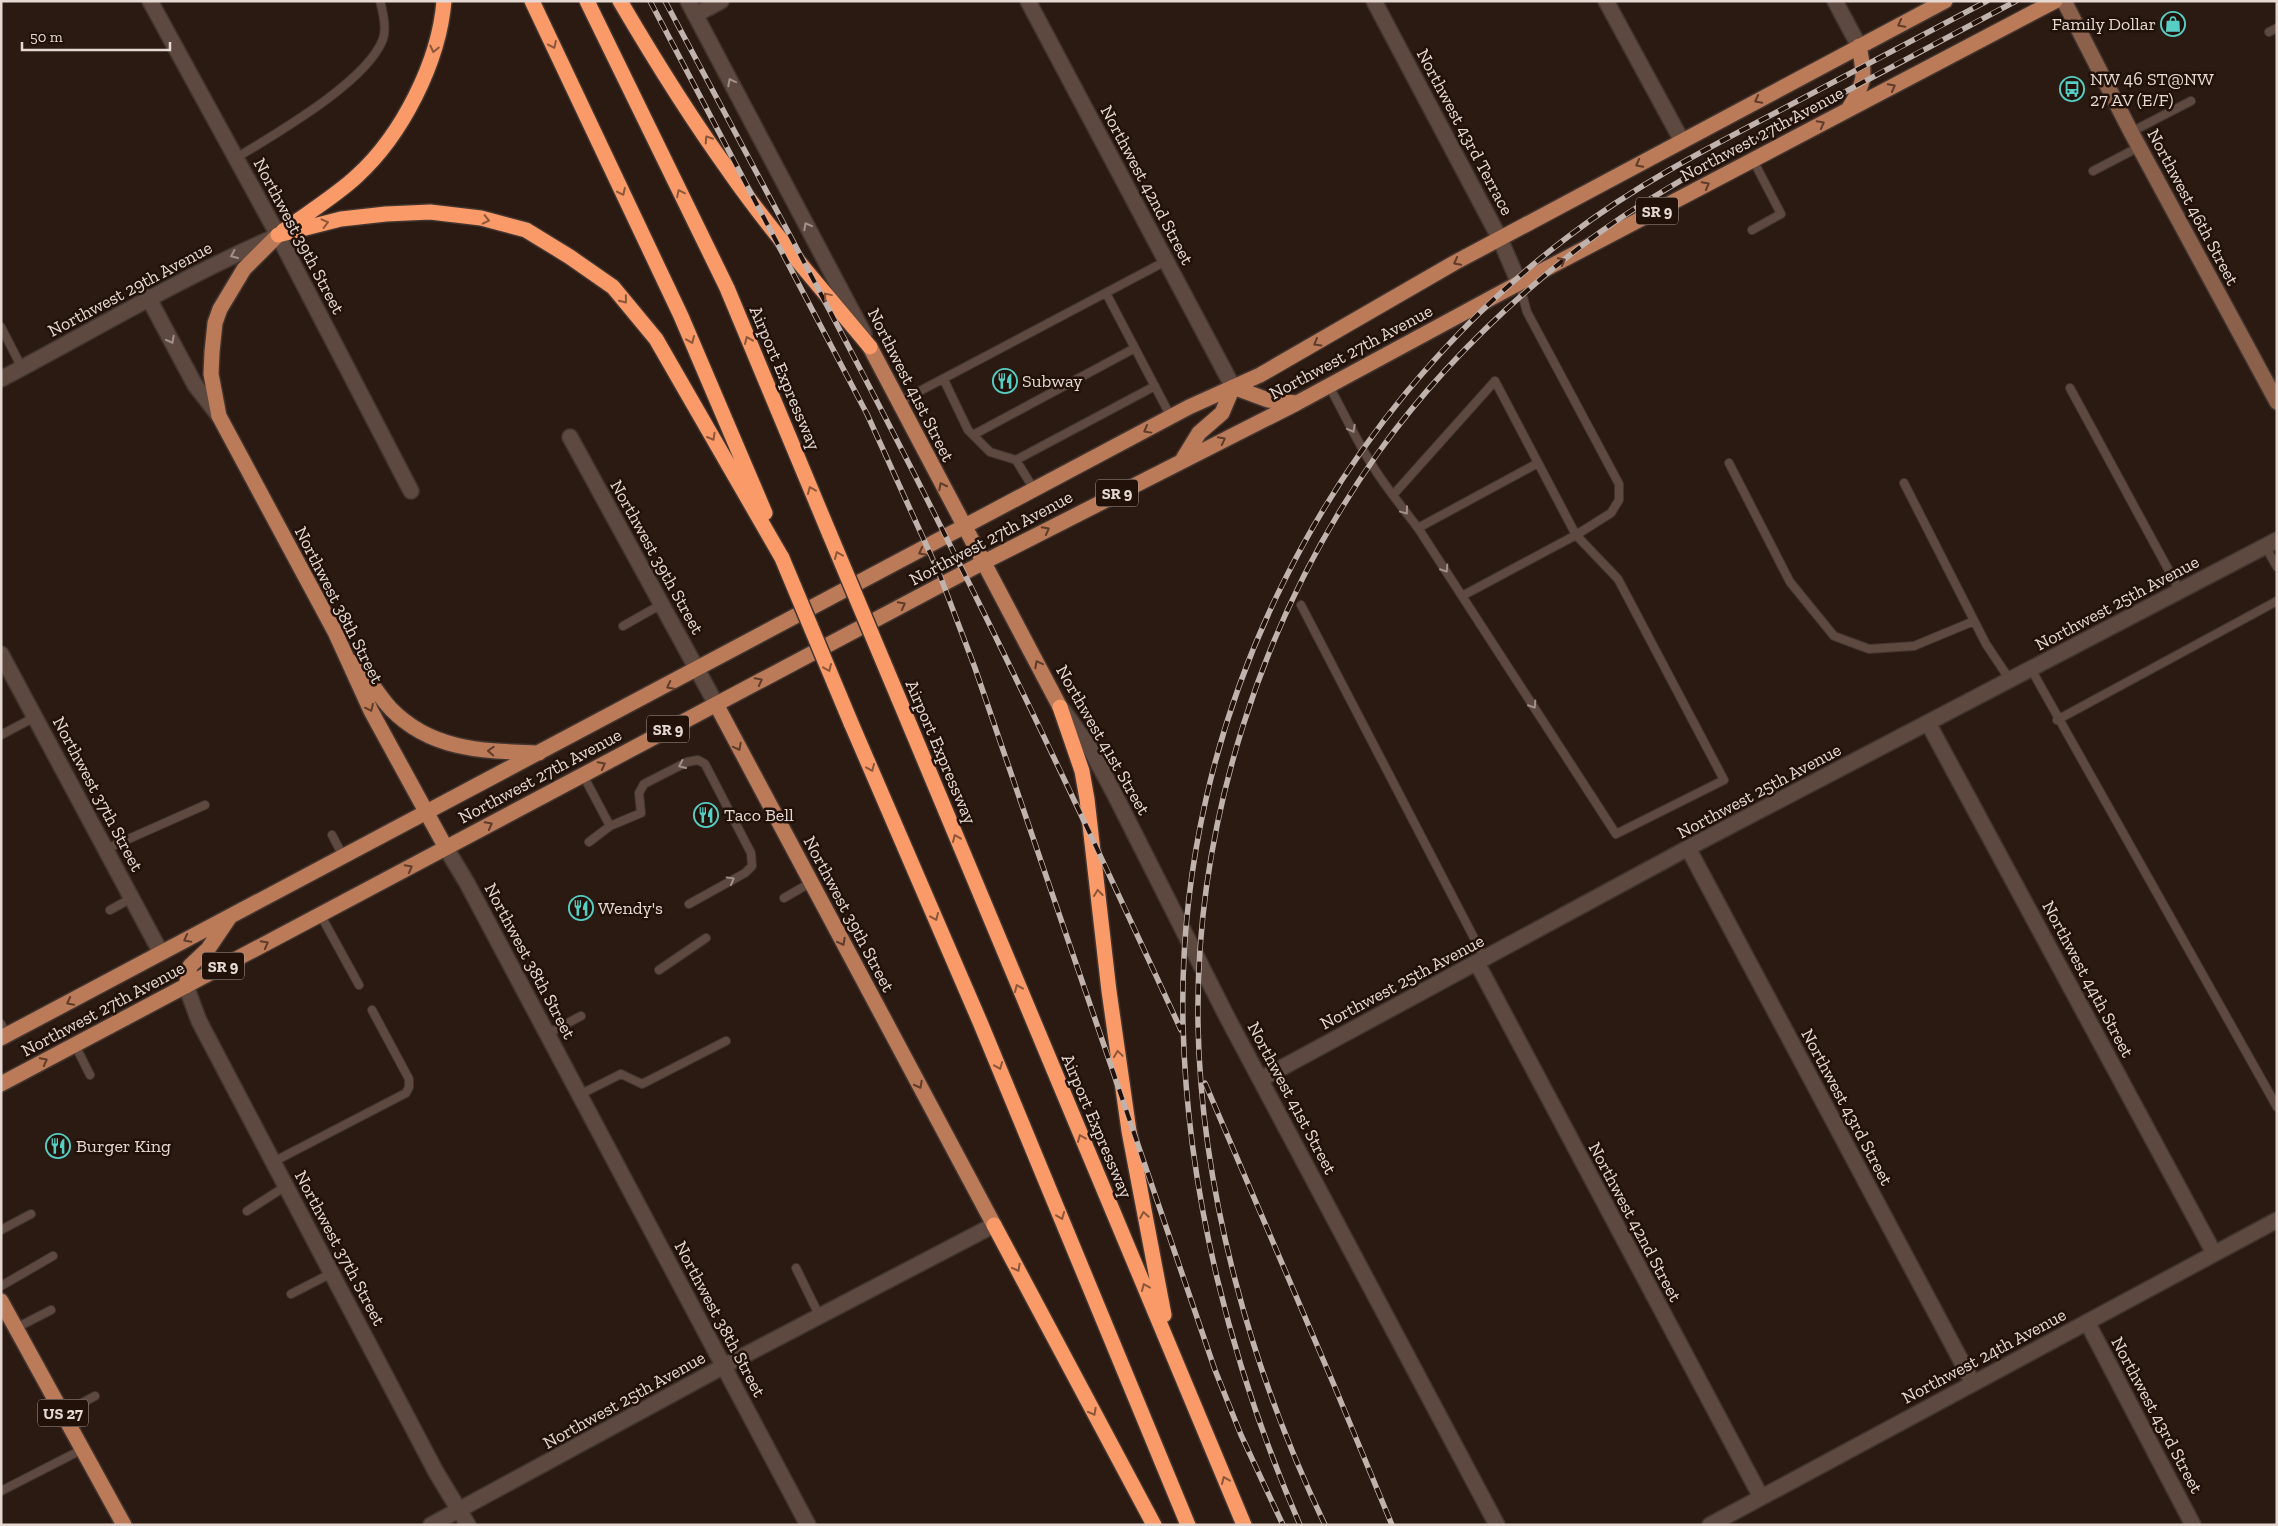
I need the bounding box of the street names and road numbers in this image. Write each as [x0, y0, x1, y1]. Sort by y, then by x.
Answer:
street label: Northwest 43rd Terrace [1412, 45, 1518, 219]
street label: Northwest 27th Avenue [1677, 82, 1847, 186]
street label: Northwest 42nd Street [1096, 101, 1199, 269]
street label: Northwest 46th Street [2142, 125, 2244, 289]
street label: Northwest 39th Street [249, 154, 350, 318]
road number: SR 9 [1636, 198, 1678, 225]
street label: Northwest 29th Avenue [44, 236, 216, 342]
street label: Northwest 27th Avenue [1266, 300, 1436, 404]
street label: Airport Expressway [745, 303, 826, 454]
street label: Northwest 41st Street [863, 304, 959, 466]
street label: Northwest 39th Street [605, 476, 709, 638]
road number: SR 9 [1096, 479, 1138, 506]
street label: Northwest 27th Avenue [906, 486, 1076, 590]
street label: Northwest 38th Street [290, 523, 388, 688]
street label: Northwest 25th Avenue [2031, 550, 2203, 656]
street label: Northwest 41st Street [1051, 661, 1155, 819]
street label: Airport Expressway [901, 677, 982, 828]
street label: Northwest 37th Street [48, 713, 148, 875]
road number: SR 9 [647, 716, 689, 742]
street label: Northwest 27th Avenue [455, 724, 625, 828]
street label: Northwest 25th Avenue [1673, 738, 1845, 844]
street label: Northwest 39th Street [799, 832, 900, 996]
street label: Northwest 38th Street [480, 879, 581, 1043]
street label: Northwest 44th Street [2037, 897, 2139, 1061]
street label: Northwest 25th Avenue [1316, 929, 1488, 1035]
road number: SR 9 [202, 952, 244, 979]
street label: Northwest 27th Avenue [18, 957, 188, 1061]
street label: Northwest 41st Street [1242, 1018, 1342, 1178]
street label: Northwest 43rd Street [1796, 1025, 1898, 1189]
street label: Airport Expressway [1057, 1051, 1138, 1202]
street label: Northwest 42nd Street [1584, 1138, 1687, 1306]
street label: Northwest 37th Street [290, 1167, 390, 1329]
street label: Northwest 38th Street [670, 1237, 771, 1401]
street label: Northwest 24th Avenue [1898, 1303, 2070, 1409]
street label: Northwest 43rd Street [2106, 1333, 2208, 1497]
street label: Northwest 25th Avenue [539, 1346, 709, 1454]
road number: US 27 [38, 1400, 88, 1426]

